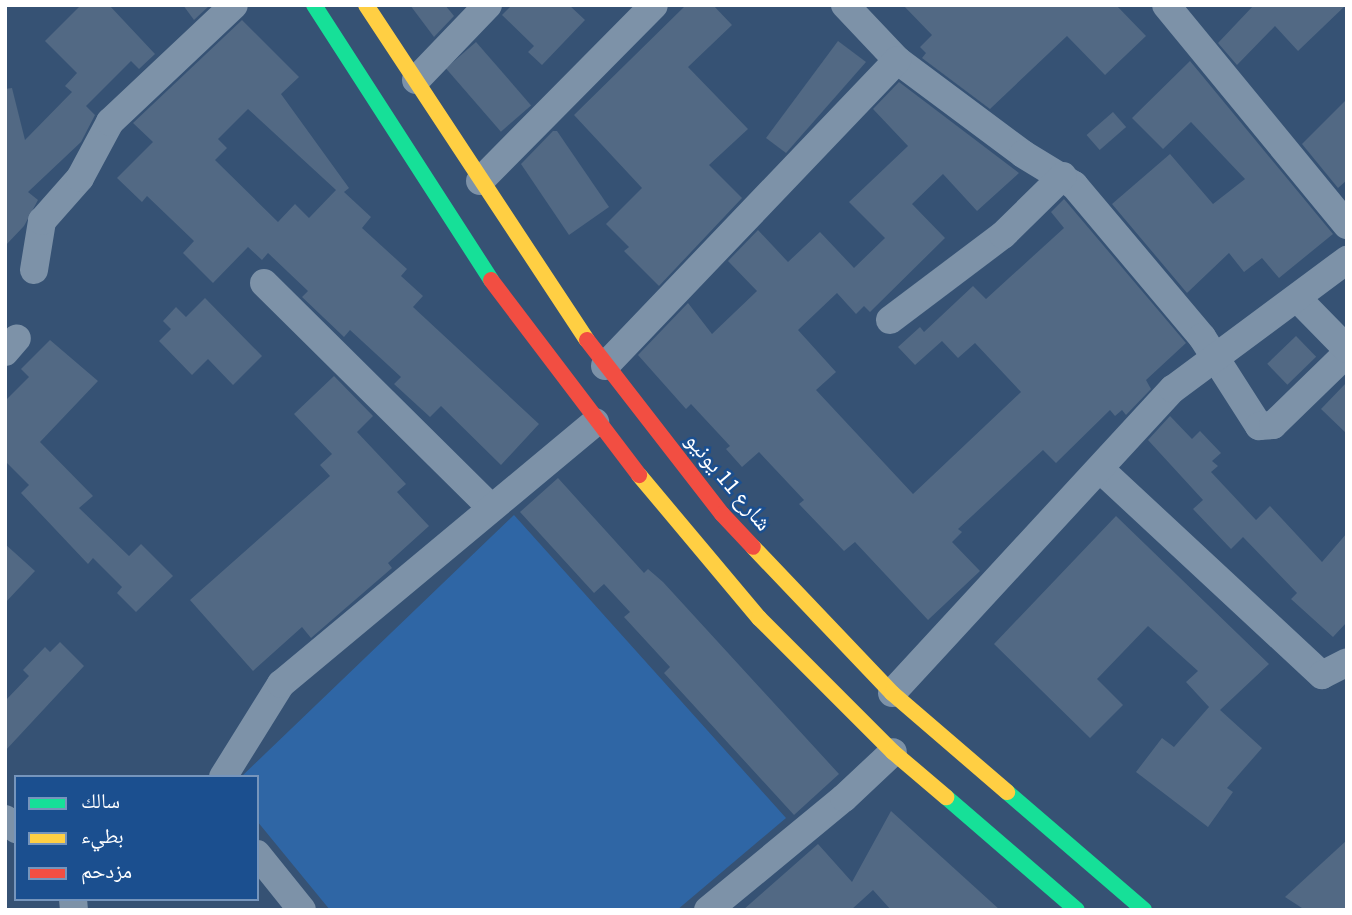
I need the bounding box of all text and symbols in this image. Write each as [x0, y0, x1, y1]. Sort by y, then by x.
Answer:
street label: شارع 11 يونيو [679, 427, 777, 537]
legend [14, 775, 259, 901]
text: سالك [81, 786, 120, 816]
text: بطيء [81, 821, 124, 851]
text: مزدحم [81, 856, 132, 886]

